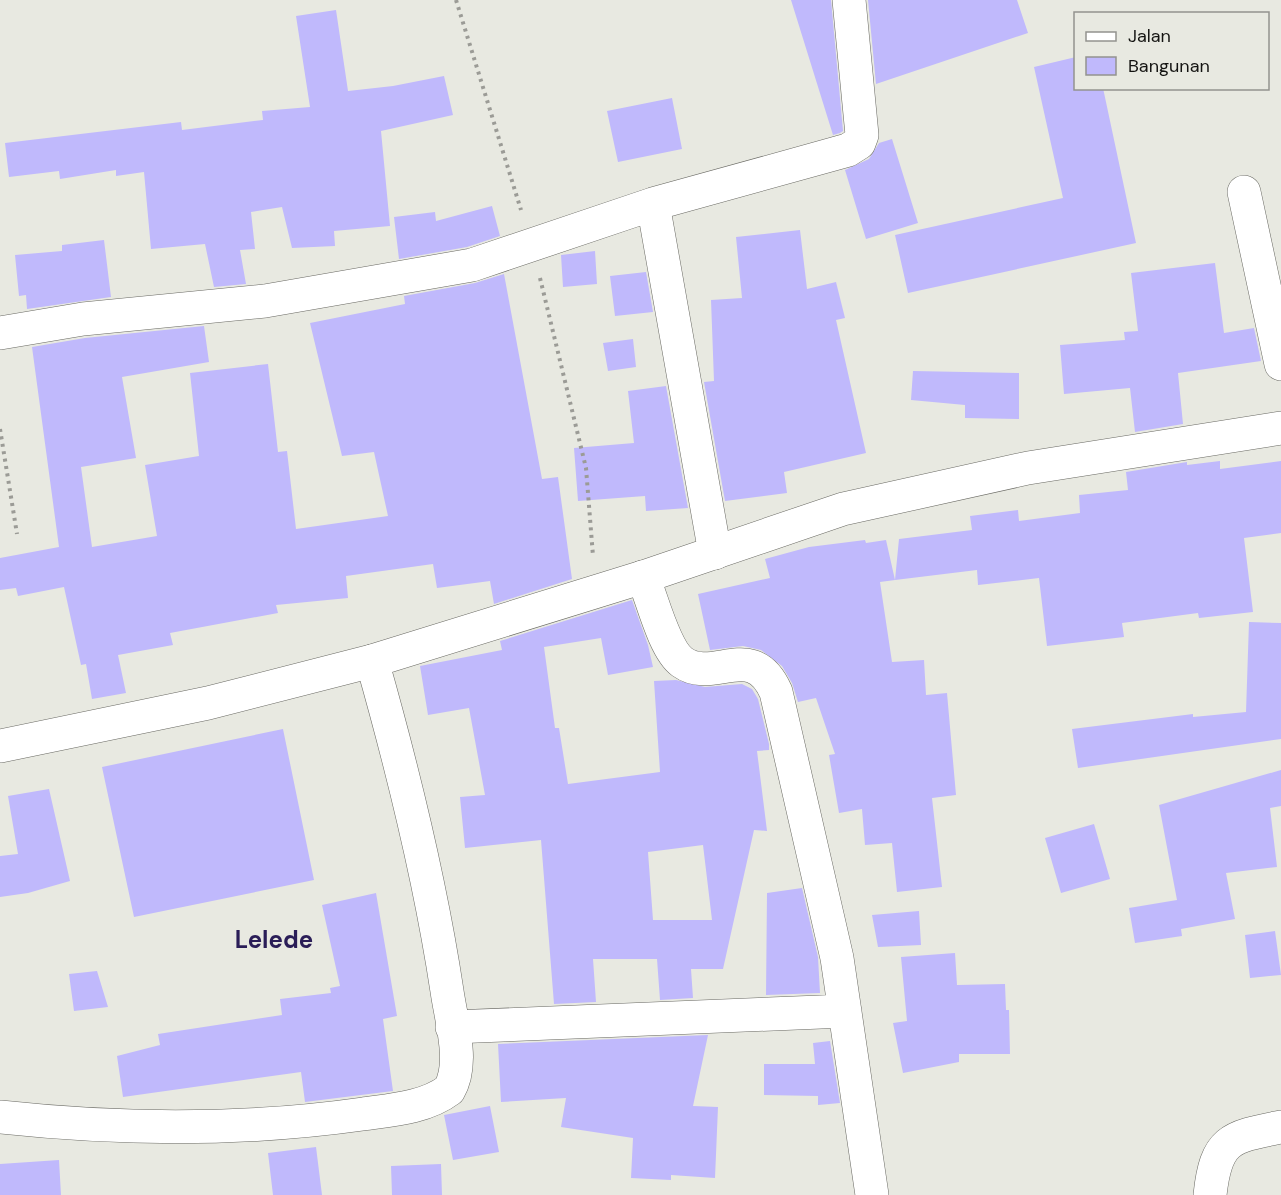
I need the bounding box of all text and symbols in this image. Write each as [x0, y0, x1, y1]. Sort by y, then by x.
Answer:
legend [1074, 12, 1269, 90]
text: Jalan [1128, 24, 1171, 48]
text: Bangunan [1128, 54, 1210, 78]
district label: Lelede [235, 924, 313, 955]

